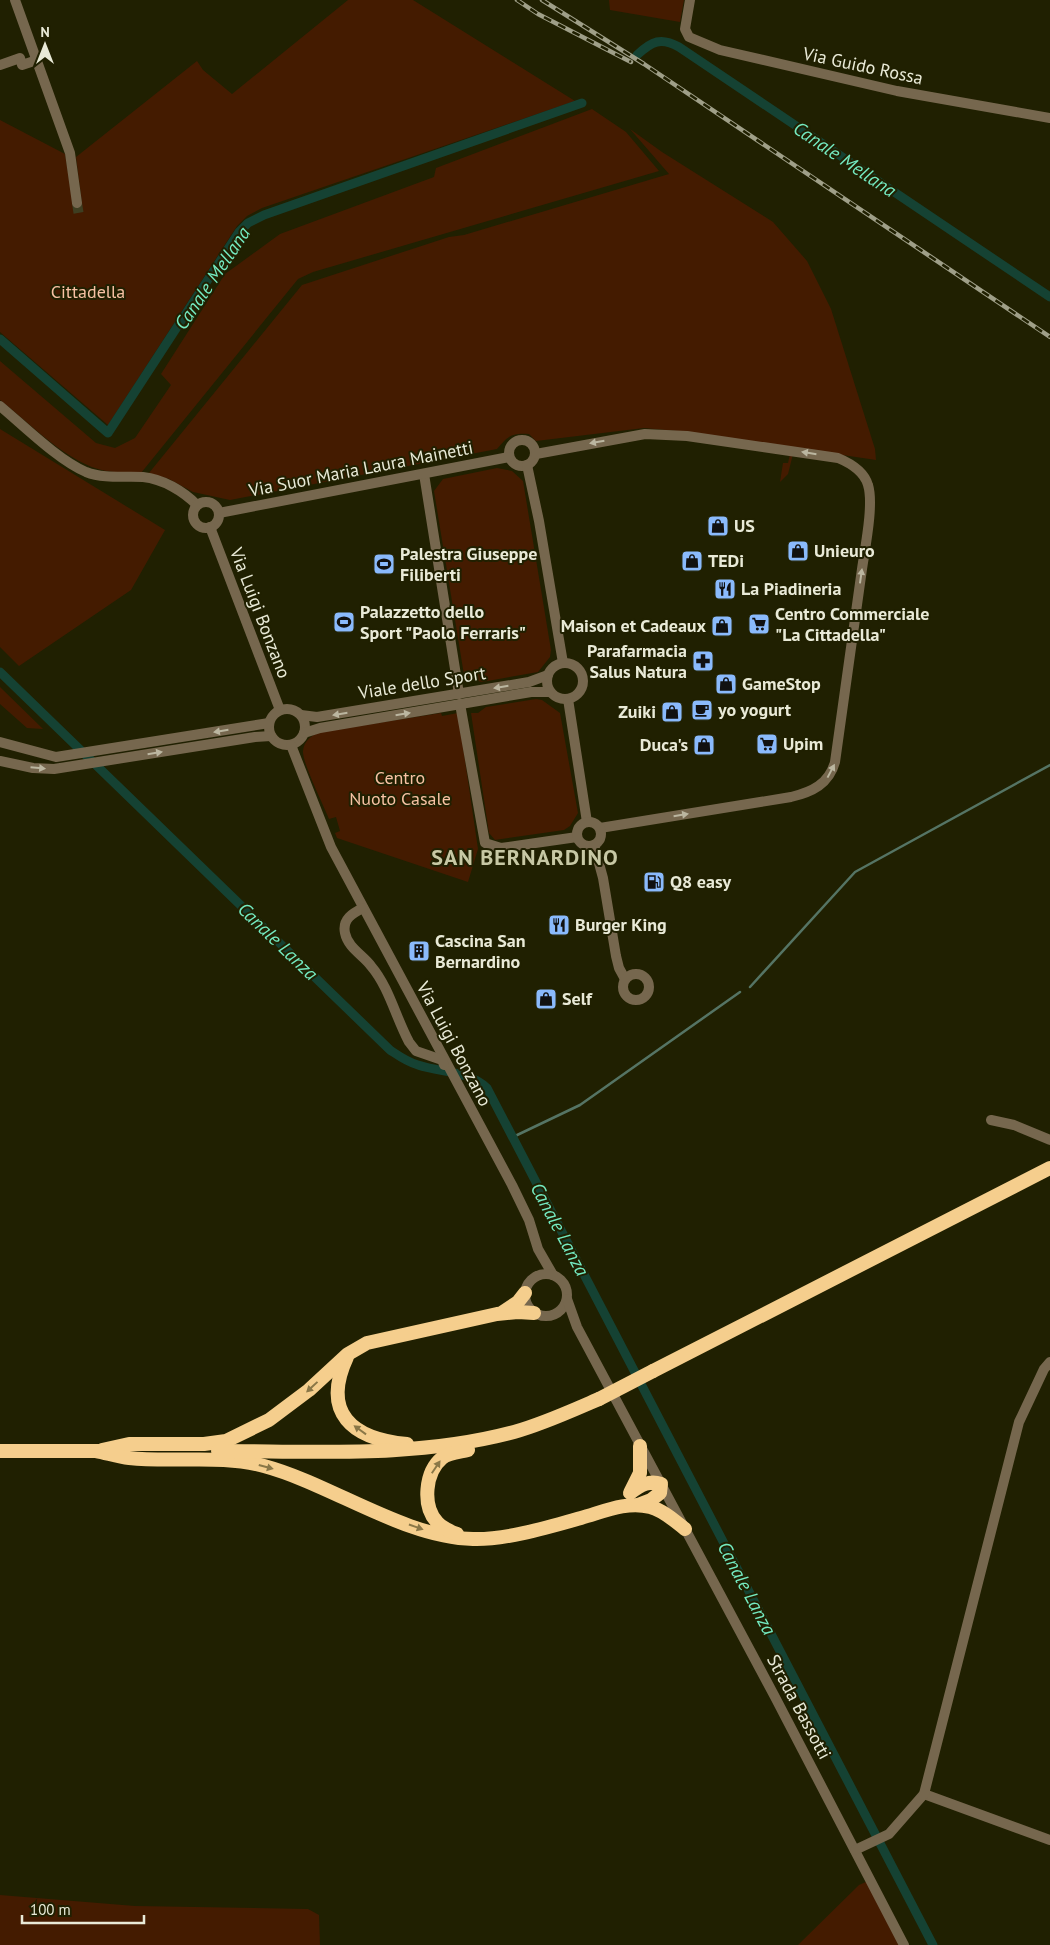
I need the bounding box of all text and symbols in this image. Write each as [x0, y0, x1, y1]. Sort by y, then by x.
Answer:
north arrow [20, 20, 70, 70]
text: N [40, 23, 50, 41]
street label: Via Guido Rossa [800, 41, 925, 89]
water label: Canale Mellana [789, 116, 902, 203]
water label: Canale Mellana [169, 221, 256, 334]
park label: Cittadella [51, 280, 125, 303]
street label: Via Suor Maria Laura Mainetti [246, 435, 475, 502]
one-way arrow [589, 439, 605, 447]
one-way arrow [801, 449, 817, 457]
shop icon: US [706, 514, 730, 538]
place label: US [734, 514, 755, 537]
shop icon: Unieuro [786, 539, 810, 563]
place label: Unieuro [814, 539, 875, 562]
place label: Palestra Giuseppe Filiberti [400, 542, 537, 586]
street label: Via Luigi Bonzano [225, 543, 296, 681]
shop icon: TEDi [680, 549, 704, 573]
place label: TEDi [708, 549, 744, 572]
sports icon: Palestra Giuseppe Filiberti [372, 552, 396, 576]
one-way arrow [857, 568, 865, 584]
restaurant icon: La Piadineria [713, 577, 737, 601]
place label: La Piadineria [741, 577, 841, 600]
place label: Palazzetto dello Sport "Paolo Ferraris" [360, 600, 526, 644]
place label: Centro Commerciale "La Cittadella" [775, 602, 929, 646]
sports icon: Palazzetto dello Sport "Paolo Ferraris" [332, 610, 356, 634]
supermarket icon: Centro Commerciale "La Cittadella" [747, 612, 771, 636]
place label: Maison et Cadeaux [561, 614, 707, 637]
shop icon: Maison et Cadeaux [710, 614, 734, 638]
place label: Parafarmacia Salus Natura [587, 639, 687, 683]
pharmacy icon: Parafarmacia Salus Natura [691, 649, 715, 673]
street label: Viale dello Sport [356, 661, 487, 704]
shop icon: GameStop [714, 672, 738, 696]
place label: GameStop [742, 672, 821, 695]
one-way arrow [492, 683, 508, 691]
cafe icon: yo yogurt [690, 698, 714, 722]
place label: yo yogurt [717, 698, 792, 721]
place label: Zuiki [618, 700, 656, 723]
shop icon: Zuiki [660, 700, 684, 724]
one-way arrow [332, 710, 348, 718]
one-way arrow [395, 710, 411, 718]
one-way arrow [212, 728, 228, 736]
supermarket icon: Upim [755, 732, 779, 756]
place label: Upim [783, 732, 823, 755]
place label: Duca's [640, 733, 688, 756]
shop icon: Duca's [692, 733, 716, 757]
one-way arrow [147, 749, 163, 757]
one-way arrow [827, 763, 835, 778]
one-way arrow [31, 764, 47, 772]
park label: Centro Nuoto Casale [349, 766, 451, 810]
one-way arrow [673, 811, 689, 819]
district label: SAN BERNARDINO [431, 843, 619, 871]
fuel station icon: Q8 easy [642, 870, 666, 894]
place label: Q8 easy [670, 870, 731, 893]
water label: Canale Lanza [233, 897, 324, 986]
restaurant icon: Burger King [547, 913, 571, 937]
place label: Burger King [575, 913, 667, 936]
place label: Cascina San Bernardino [435, 929, 526, 973]
building icon: Cascina San Bernardino [407, 939, 431, 963]
street label: Via Luigi Bonzano [411, 977, 497, 1110]
shop icon: Self [534, 987, 558, 1011]
place label: Self [562, 987, 593, 1010]
water label: Canale Lanza [525, 1178, 595, 1280]
one-way arrow [306, 1381, 318, 1393]
one-way arrow [354, 1425, 367, 1436]
one-way arrow [431, 1460, 441, 1474]
one-way arrow [258, 1463, 273, 1471]
one-way arrow [409, 1524, 424, 1531]
water label: Canale Lanza [712, 1537, 782, 1639]
street label: Strada Bassotti [762, 1650, 837, 1763]
scale bar [22, 1892, 145, 1924]
text: 100 m [30, 1900, 71, 1919]

